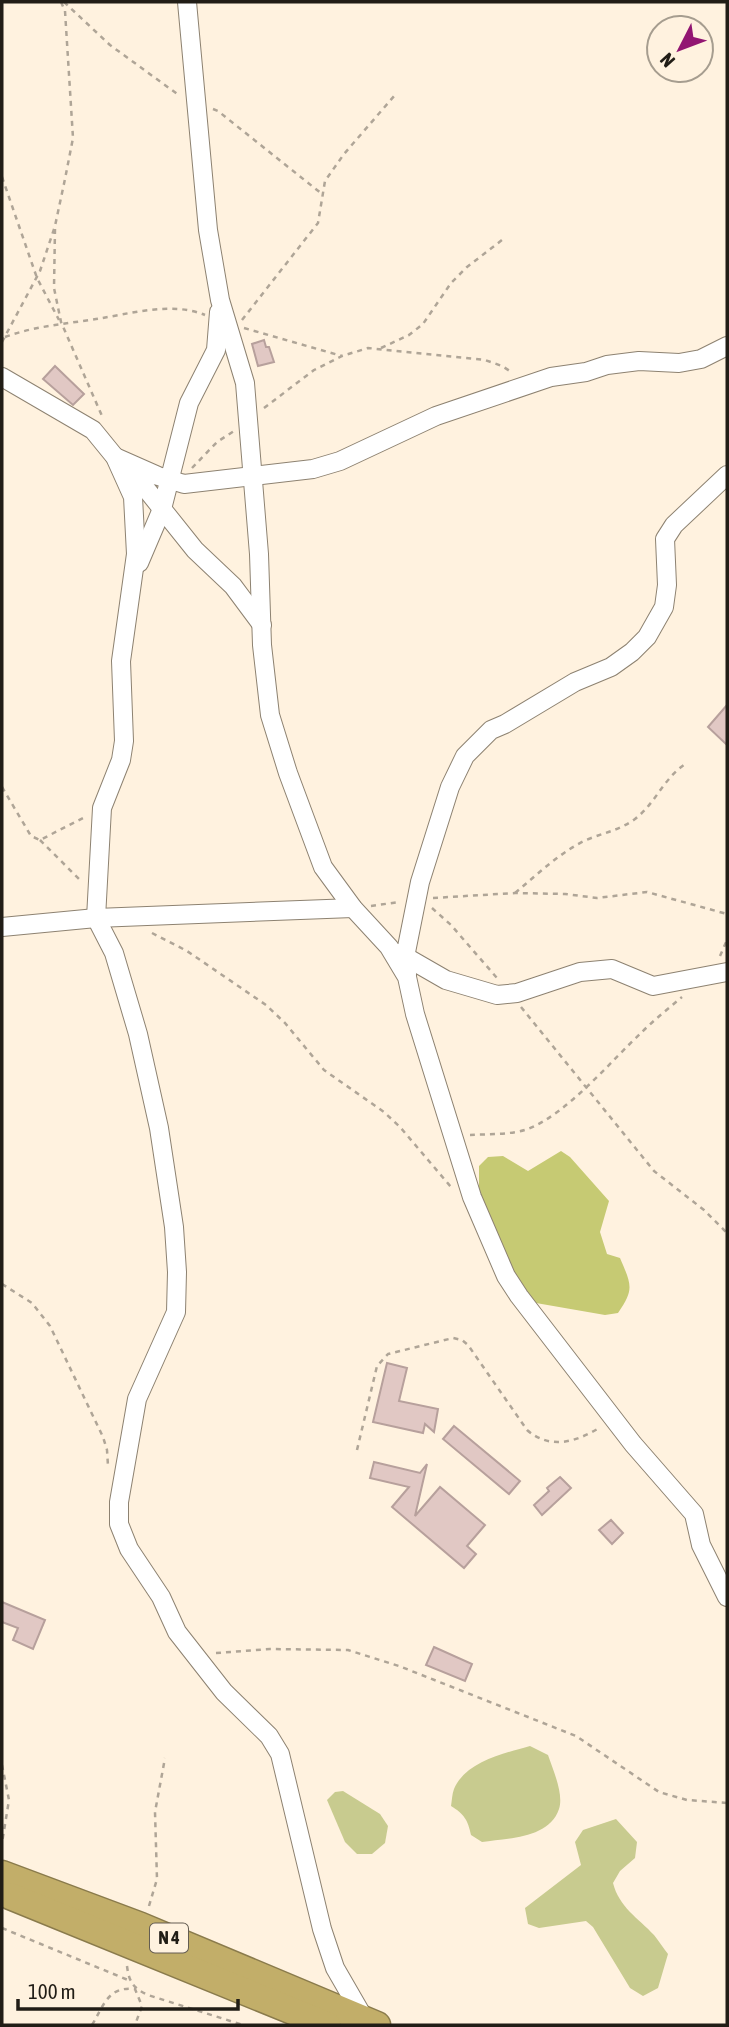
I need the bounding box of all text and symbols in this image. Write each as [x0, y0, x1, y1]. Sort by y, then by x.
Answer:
north arrow [645, 14, 715, 84]
text: N [655, 49, 679, 72]
road number: N 4 [150, 1924, 188, 1952]
scale bar [18, 1968, 238, 2012]
text: 100 m [28, 1979, 76, 2003]

